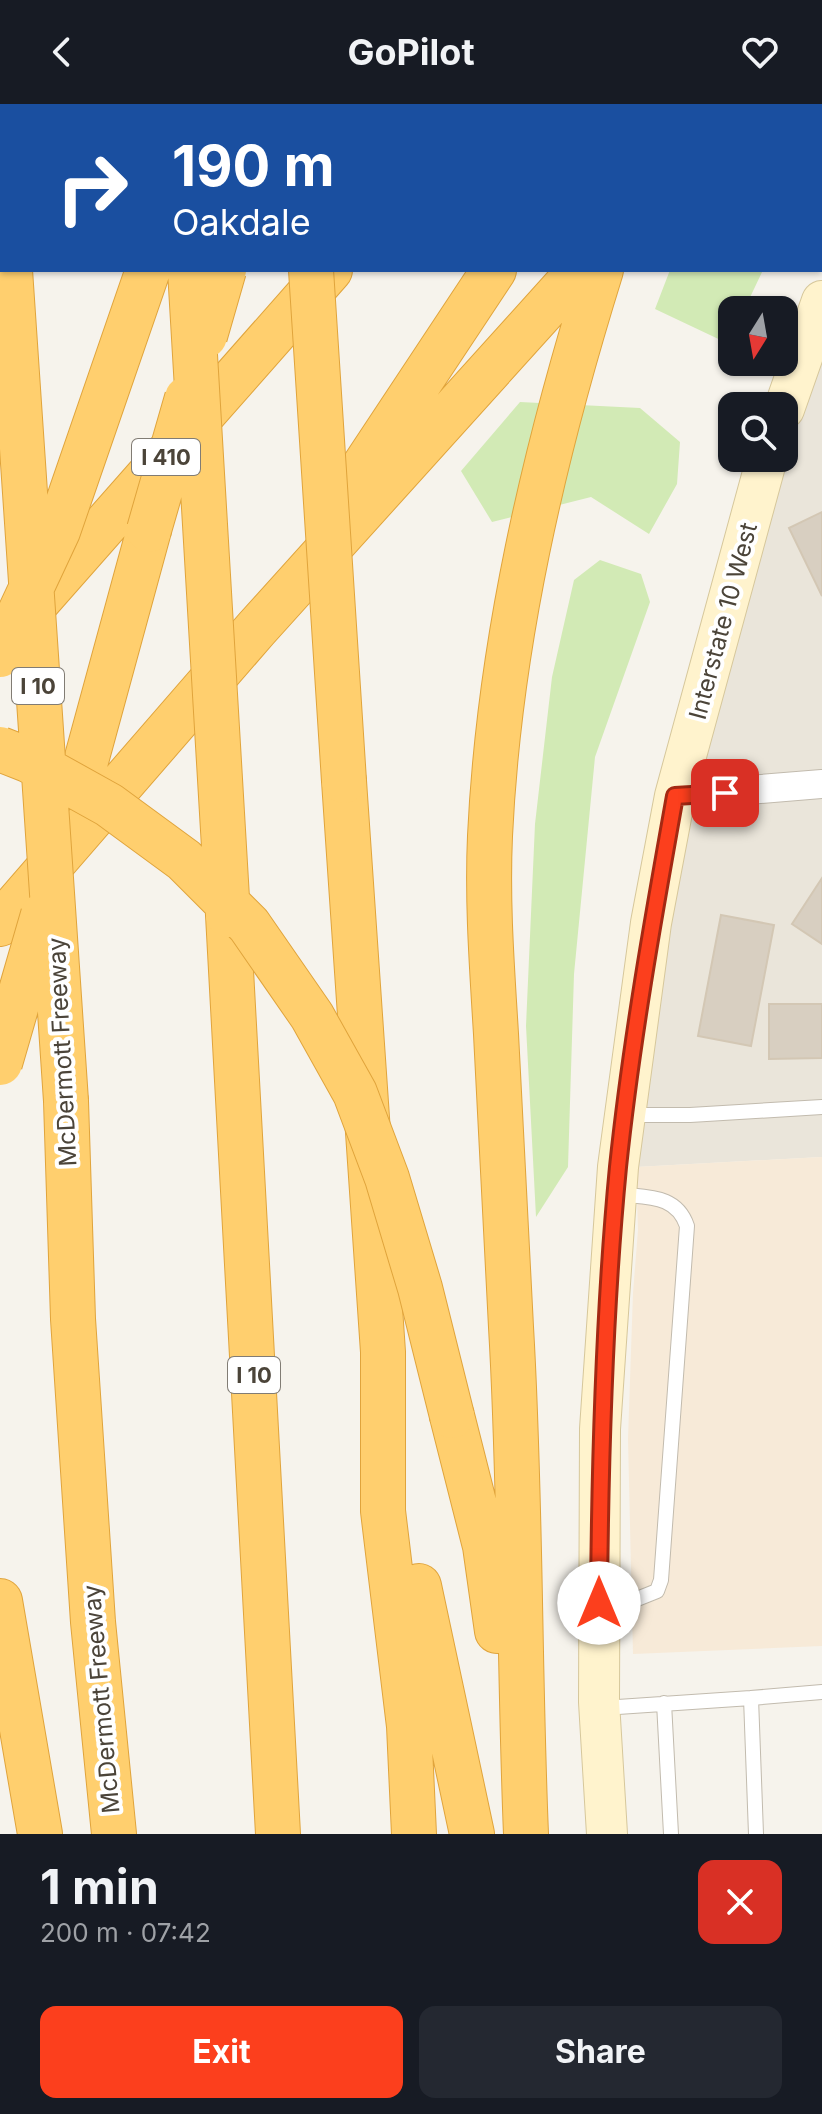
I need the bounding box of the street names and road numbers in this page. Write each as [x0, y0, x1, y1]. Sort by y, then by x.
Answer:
road number: I 410 [132, 439, 200, 475]
street label: Interstate 10 West [683, 519, 763, 722]
road number: I 10 [12, 668, 64, 704]
street label: McDermott Freeway [42, 937, 82, 1167]
road number: I 10 [228, 1357, 280, 1393]
street label: McDermott Freeway [77, 1584, 125, 1814]

